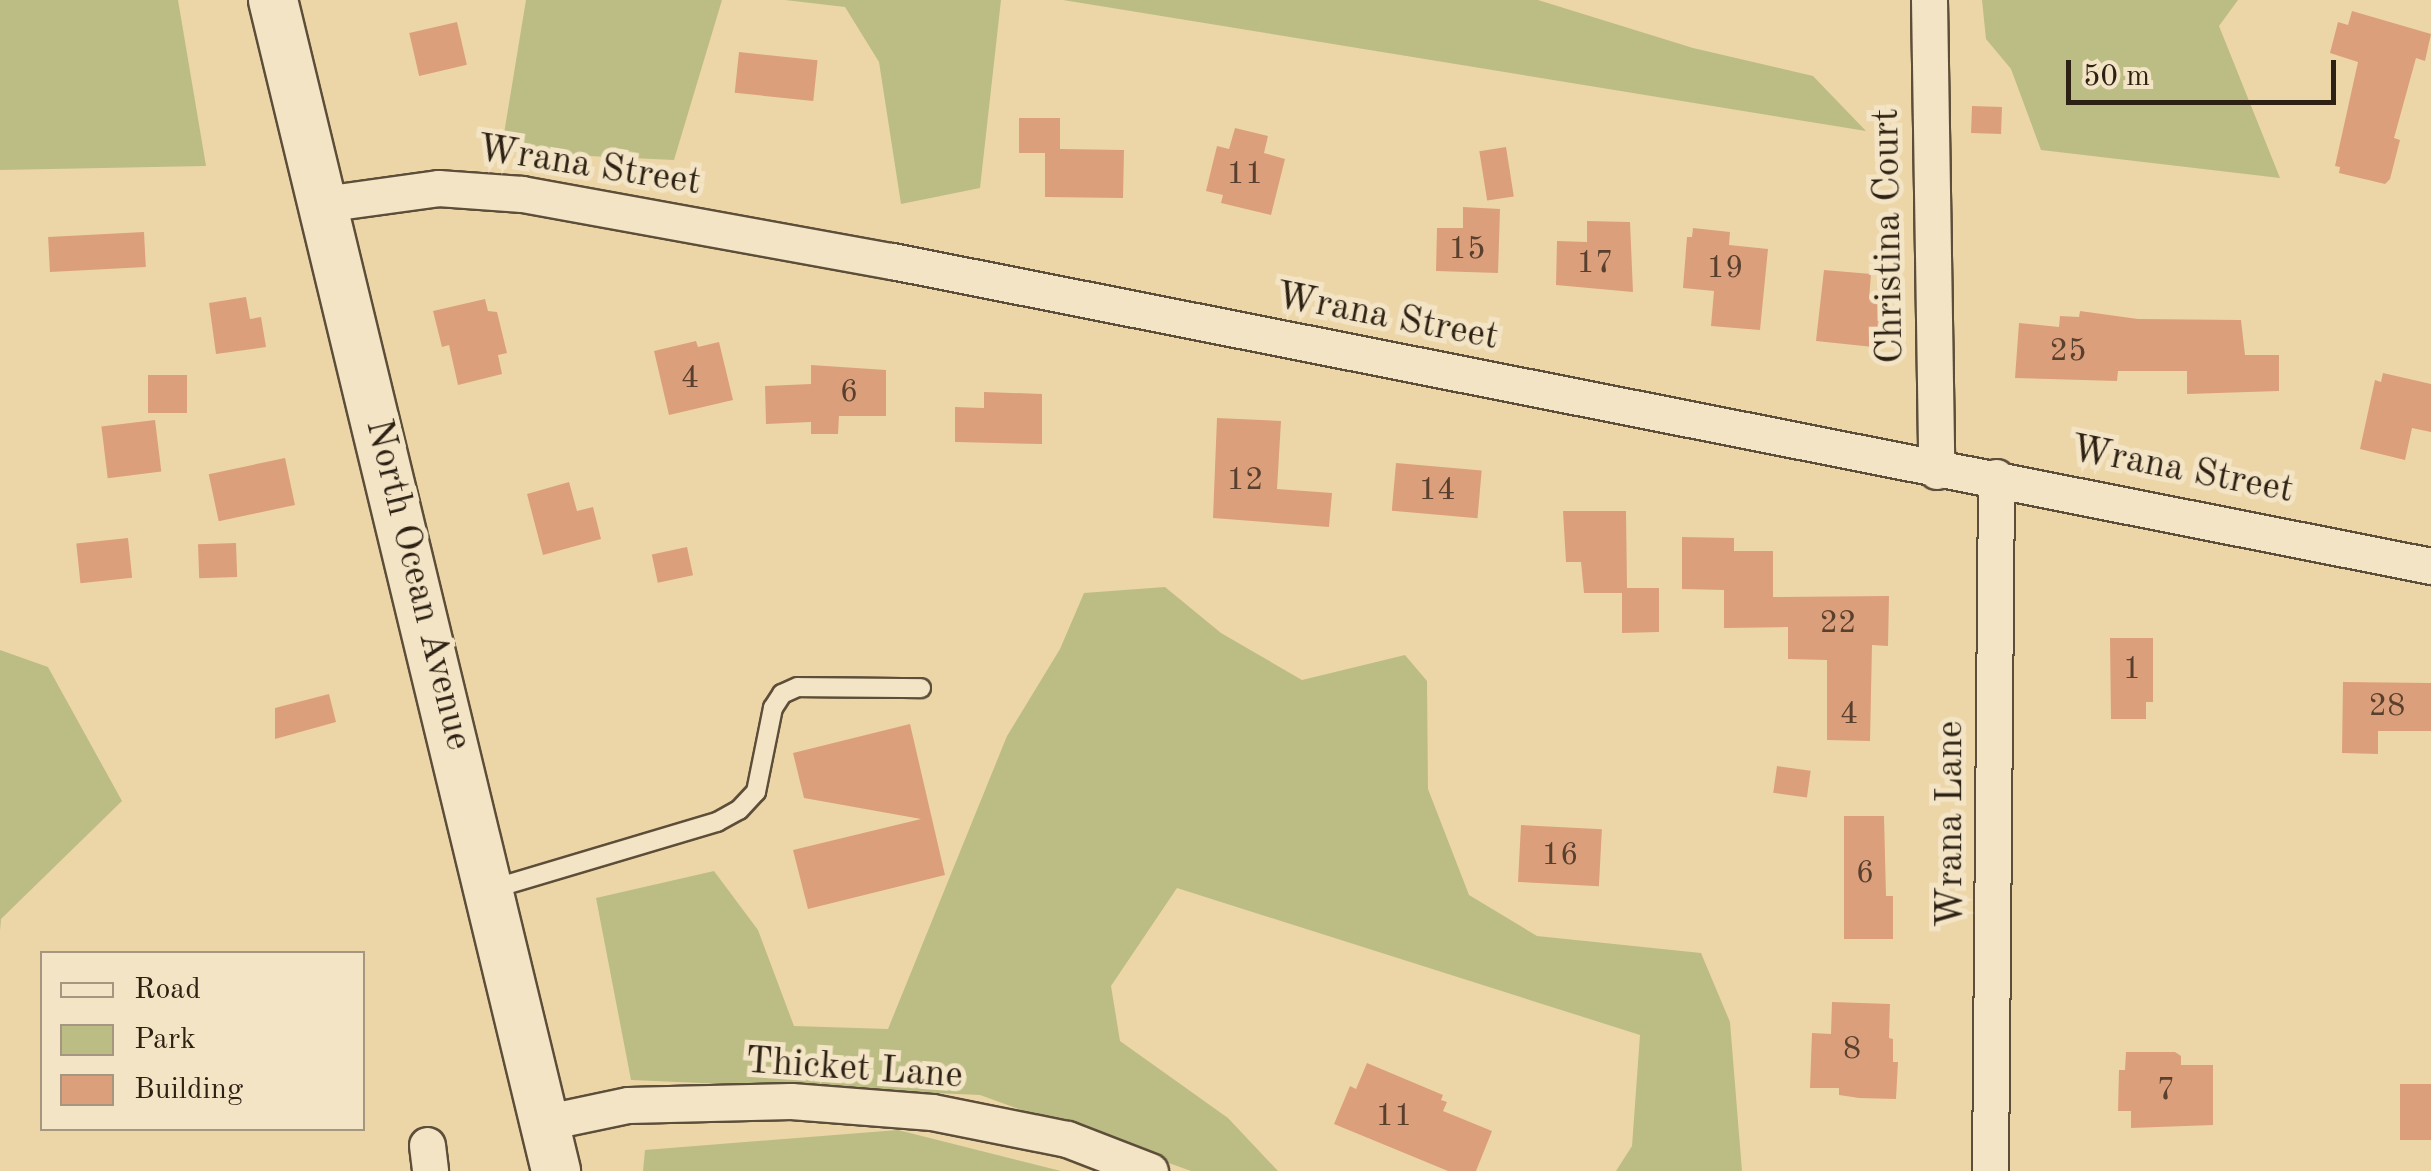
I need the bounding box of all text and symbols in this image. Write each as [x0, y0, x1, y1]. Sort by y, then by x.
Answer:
scale bar [2071, 40, 2341, 102]
text: 50 m [2083, 62, 2150, 92]
street label: Christina Court [1865, 108, 1915, 364]
street label: Wrana Street [474, 127, 704, 207]
house number: 11 [1226, 156, 1264, 194]
house number: 15 [1448, 231, 1486, 269]
house number: 17 [1576, 245, 1614, 283]
house number: 19 [1706, 250, 1744, 288]
street label: Wrana Street [1272, 274, 1502, 362]
house number: 25 [2049, 333, 2087, 371]
house number: 4 [681, 360, 699, 398]
house number: 6 [840, 374, 858, 412]
street label: North Ocean Avenue [354, 415, 480, 755]
street label: Wrana Street [2067, 427, 2297, 515]
house number: 12 [1226, 462, 1264, 500]
house number: 14 [1418, 472, 1456, 510]
house number: 22 [1819, 605, 1857, 643]
house number: 1 [2123, 651, 2141, 689]
house number: 28 [2368, 688, 2406, 726]
house number: 4 [1840, 696, 1858, 734]
street label: Wrana Lane [1929, 720, 1975, 928]
house number: 16 [1541, 837, 1579, 875]
house number: 6 [1856, 855, 1874, 893]
legend [40, 951, 365, 1131]
text: Road [134, 975, 201, 1005]
text: Park [134, 1025, 196, 1055]
house number: 8 [1843, 1031, 1861, 1069]
street label: Thicket Lane [744, 1040, 964, 1100]
house number: 7 [2157, 1072, 2175, 1110]
text: Building [134, 1075, 243, 1105]
house number: 11 [1375, 1098, 1413, 1136]

